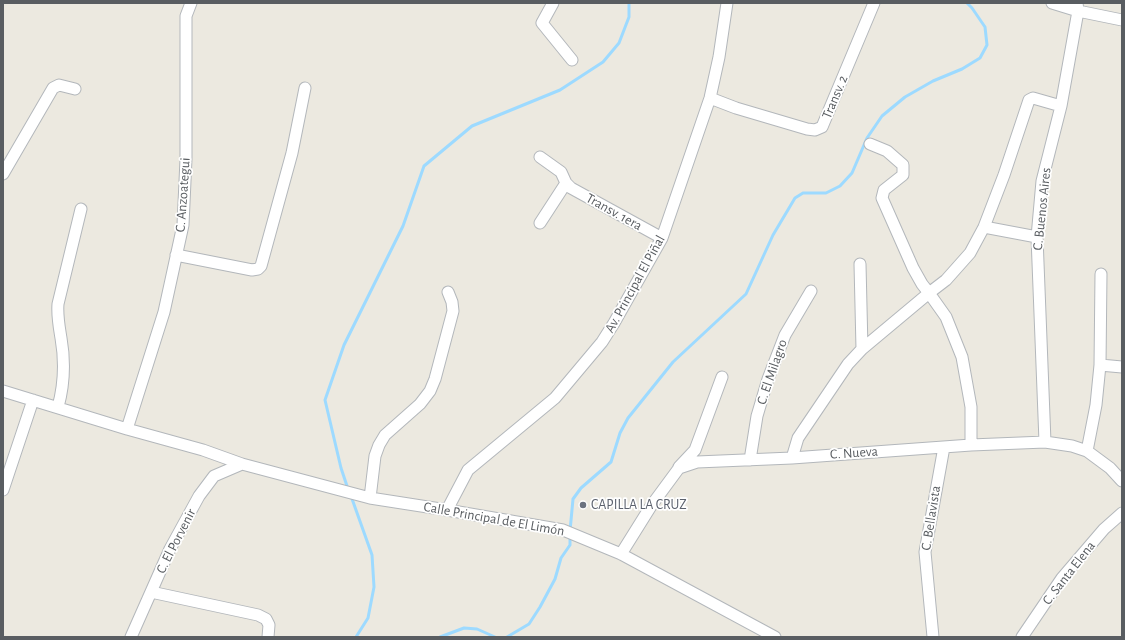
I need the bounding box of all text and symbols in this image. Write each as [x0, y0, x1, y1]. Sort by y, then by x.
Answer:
street label: Transv. 2 [818, 73, 852, 121]
street label: C. Anzoategui [172, 157, 194, 233]
street label: C. Buenos Aires [1029, 167, 1055, 251]
street label: Transv. 1era [583, 190, 645, 234]
street label: Av. Principal El Piñal [601, 232, 669, 336]
street label: C. El Milagro [753, 337, 791, 407]
street label: C. Nueva [829, 443, 879, 463]
street label: C. Bellavista [918, 484, 944, 552]
place label: CAPILLA LA CRUZ [591, 497, 687, 513]
street label: Calle Principal de El Limón [422, 498, 566, 540]
marker: CAPILLA LA CRUZ [578, 500, 588, 510]
street label: C. El Porvenir [152, 506, 200, 576]
street label: C. Santa Elena [1039, 538, 1099, 608]

